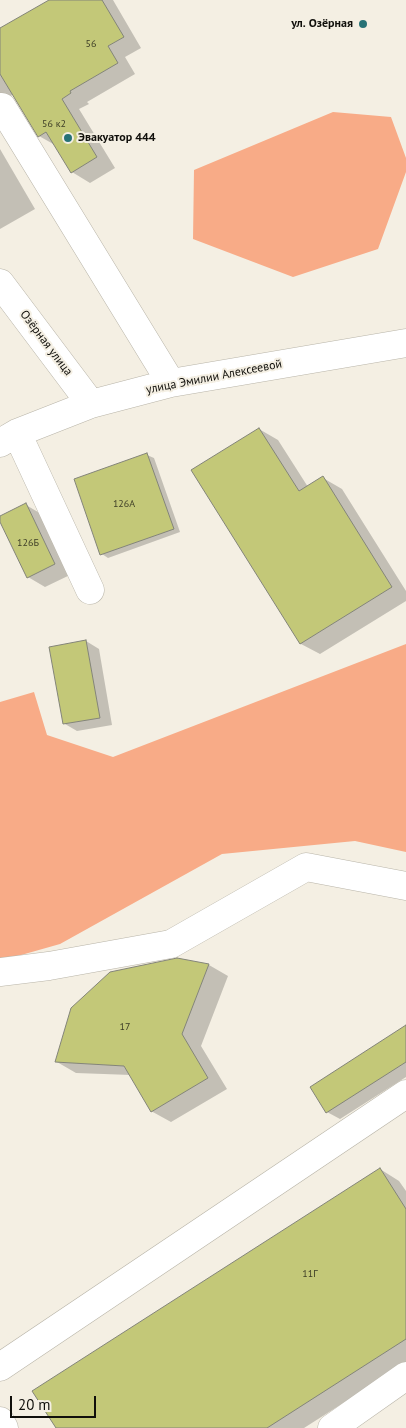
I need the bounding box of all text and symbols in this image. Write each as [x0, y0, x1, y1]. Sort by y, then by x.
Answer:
place label: ул. Озёрная [291, 17, 353, 31]
marker: ул. Озёрная [357, 18, 369, 30]
house number: 56 [86, 38, 96, 50]
house number: 56 к2 [42, 118, 66, 130]
place label: Эвакуатор 444 [78, 131, 156, 145]
marker: Эвакуатор 444 [62, 132, 74, 144]
street label: Озёрная улица [17, 308, 75, 378]
street label: улица Эмилии Алексеевой [145, 357, 283, 397]
house number: 126А [113, 498, 135, 510]
house number: 126Б [17, 537, 39, 549]
house number: 17 [120, 1021, 130, 1033]
house number: 11Г [302, 1268, 318, 1280]
scale bar [12, 1386, 99, 1418]
text: 20 m [18, 1395, 51, 1414]

